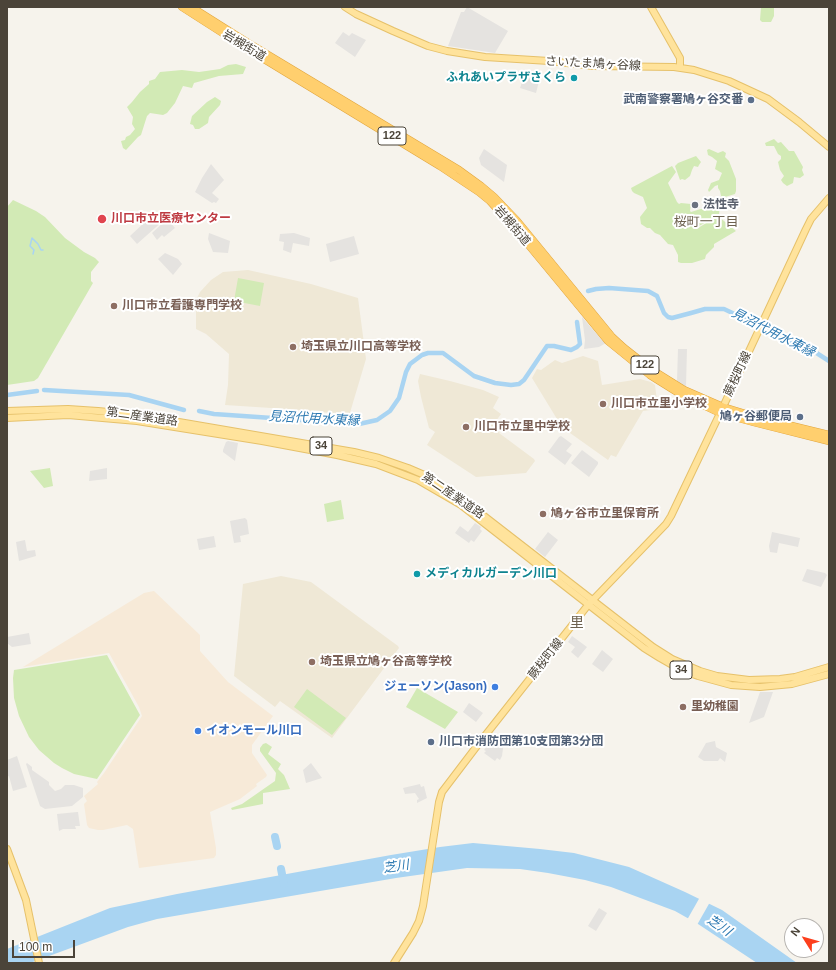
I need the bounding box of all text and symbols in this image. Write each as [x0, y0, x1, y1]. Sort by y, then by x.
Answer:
street label: 岩槻街道 [220, 27, 268, 65]
street label: さいたま鳩ヶ谷線 [545, 54, 641, 74]
place label: ふれあいプラザさくら [446, 71, 566, 85]
marker: ふれあいプラザさくら [569, 73, 579, 83]
place label: 武南警察署鳩ヶ谷交番 [623, 93, 743, 107]
marker: 武南警察署鳩ヶ谷交番 [746, 95, 756, 105]
road number: 122 [378, 127, 406, 145]
place label: 法性寺 [703, 198, 739, 212]
marker: 法性寺 [690, 200, 700, 210]
street label: 岩槻街道 [491, 203, 533, 249]
place label: 川口市立医療センター [111, 212, 231, 226]
marker: 川口市立医療センター [96, 213, 108, 225]
district label: 桜町一丁目 [674, 214, 738, 230]
place label: 川口市立看護専門学校 [122, 299, 242, 313]
marker: 川口市立看護専門学校 [109, 301, 119, 311]
water label: 見沼代用水東縁 [729, 305, 817, 361]
place label: 埼玉県立川口高等学校 [301, 340, 421, 354]
marker: 埼玉県立川口高等学校 [288, 342, 298, 352]
street label: 蕨桜町線 [721, 349, 755, 399]
road number: 122 [631, 356, 659, 374]
place label: 川口市立里小学校 [611, 397, 707, 411]
marker: 川口市立里小学校 [598, 399, 608, 409]
street label: 第二産業道路 [105, 405, 179, 429]
water label: 見沼代用水東縁 [268, 409, 360, 429]
place label: 鳩ヶ谷郵便局 [720, 410, 792, 424]
marker: 鳩ヶ谷郵便局 [795, 412, 805, 422]
place label: 川口市立里中学校 [474, 420, 570, 434]
marker: 川口市立里中学校 [461, 422, 471, 432]
road number: 34 [310, 437, 332, 455]
street label: 第二産業道路 [419, 470, 487, 522]
place label: 鳩ヶ谷市立里保育所 [551, 507, 659, 521]
marker: 鳩ヶ谷市立里保育所 [538, 509, 548, 519]
place label: メディカルガーデン川口 [425, 567, 557, 581]
marker: メディカルガーデン川口 [412, 569, 422, 579]
district label: 里 [570, 615, 584, 631]
street label: 蕨桜町線 [526, 636, 566, 682]
place label: 埼玉県立鳩ヶ谷高等学校 [320, 655, 452, 669]
marker: 埼玉県立鳩ヶ谷高等学校 [307, 657, 317, 667]
road number: 34 [670, 661, 692, 679]
place label: ジェーソン(Jason) [384, 680, 487, 694]
marker: ジェーソン(Jason) [490, 682, 500, 692]
place label: 里幼稚園 [691, 700, 739, 714]
marker: 里幼稚園 [678, 702, 688, 712]
place label: イオンモール川口 [206, 724, 302, 738]
marker: イオンモール川口 [193, 726, 203, 736]
place label: 川口市消防団第10支団第3分団 [439, 735, 603, 749]
marker: 川口市消防団第10支団第3分団 [426, 737, 436, 747]
water label: 芝川 [382, 857, 410, 877]
water label: 芝川 [704, 912, 734, 940]
north arrow [784, 918, 824, 958]
text: N [788, 925, 802, 938]
scale bar [14, 932, 77, 958]
text: 100 m [19, 940, 52, 954]

